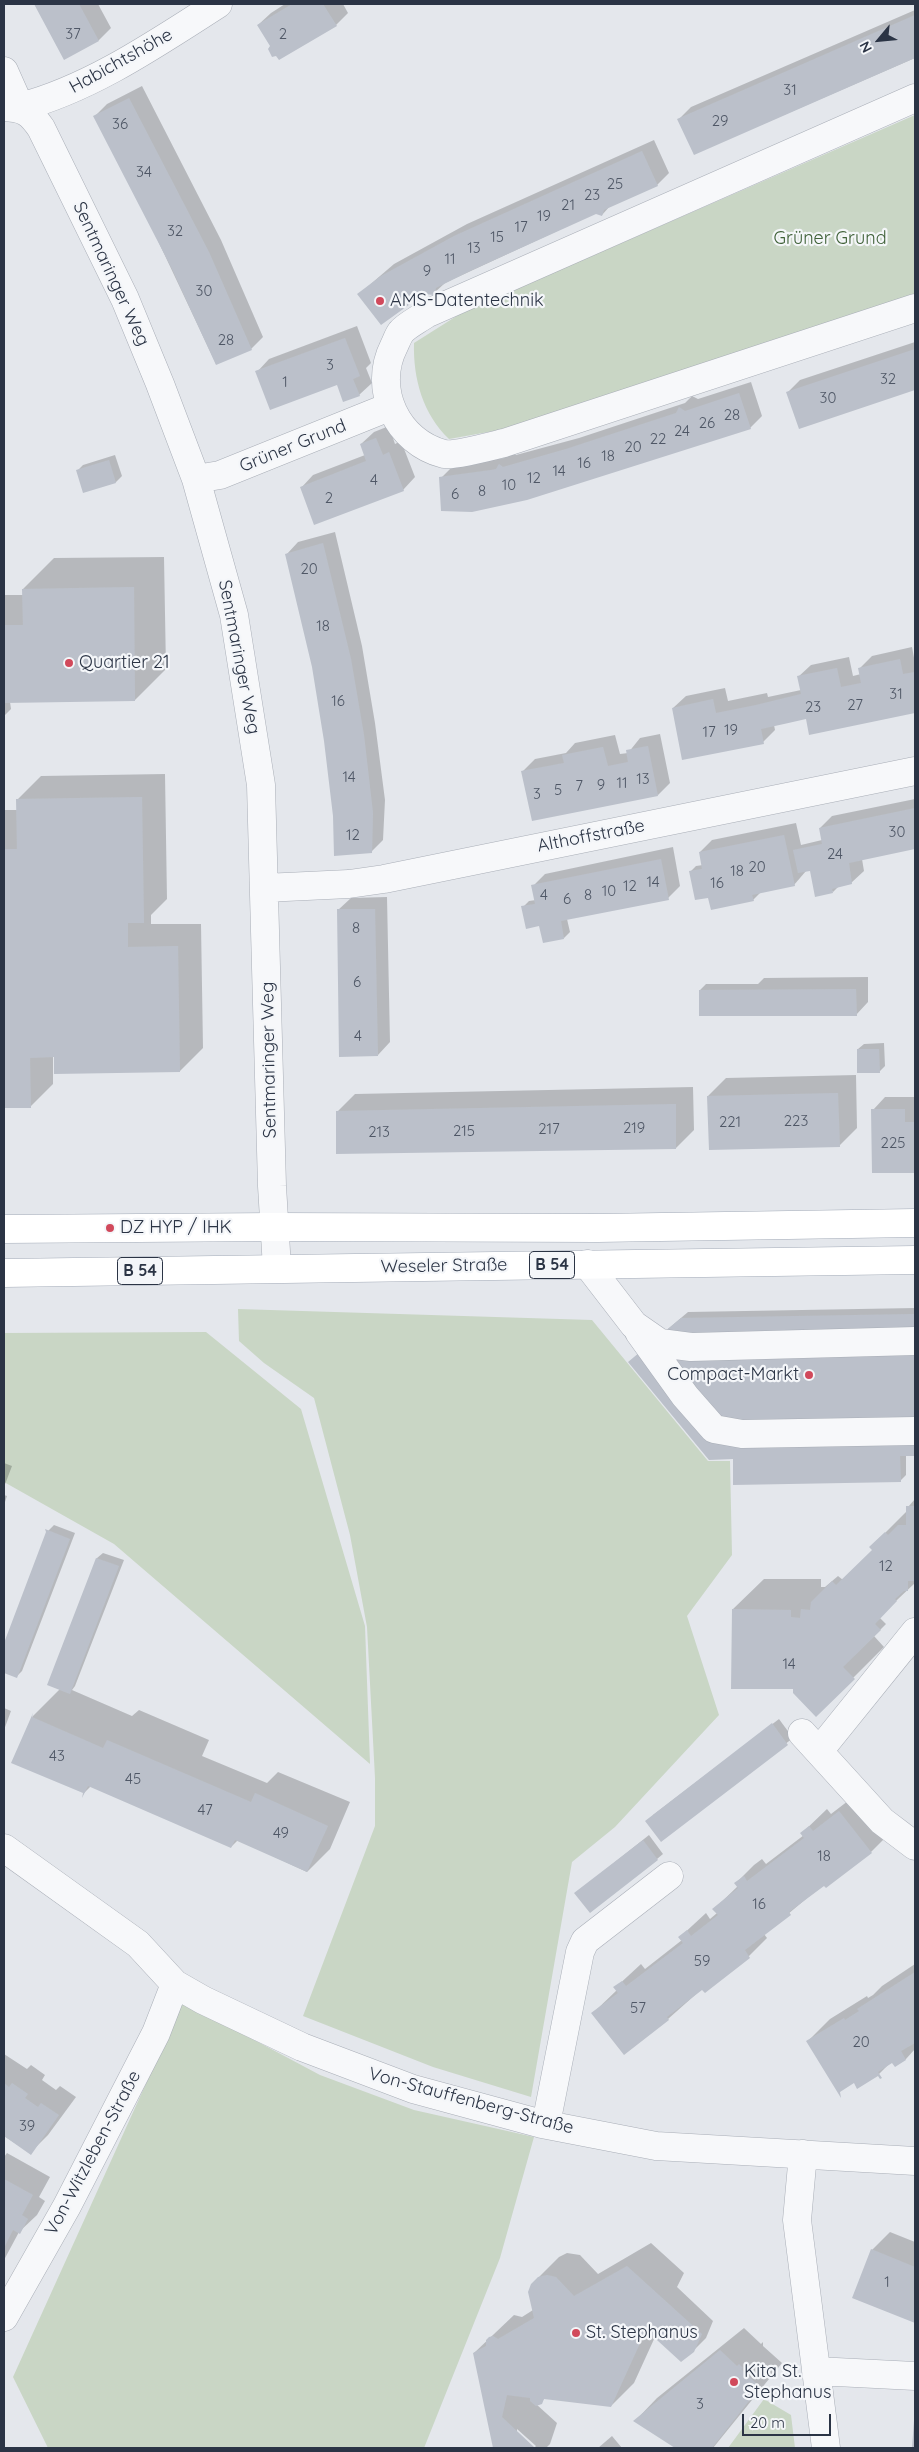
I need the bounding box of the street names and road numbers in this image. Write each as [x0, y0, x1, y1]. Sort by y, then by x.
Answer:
street label: Habichtshöhe [66, 24, 176, 98]
street label: Sentmaringer Weg [68, 198, 154, 350]
street label: Grüner Grund [237, 415, 349, 477]
street label: Sentmaringer Weg [213, 578, 265, 736]
street label: Althoffstraße [535, 815, 647, 857]
street label: Sentmaringer Weg [257, 982, 281, 1138]
road number: B 54 [530, 1252, 574, 1278]
street label: Weseler Straße [380, 1254, 508, 1278]
road number: B 54 [118, 1258, 162, 1284]
street label: Von-Stauffenberg-Straße [366, 2063, 576, 2139]
street label: Von-Witzleben-Straße [40, 2067, 146, 2239]

